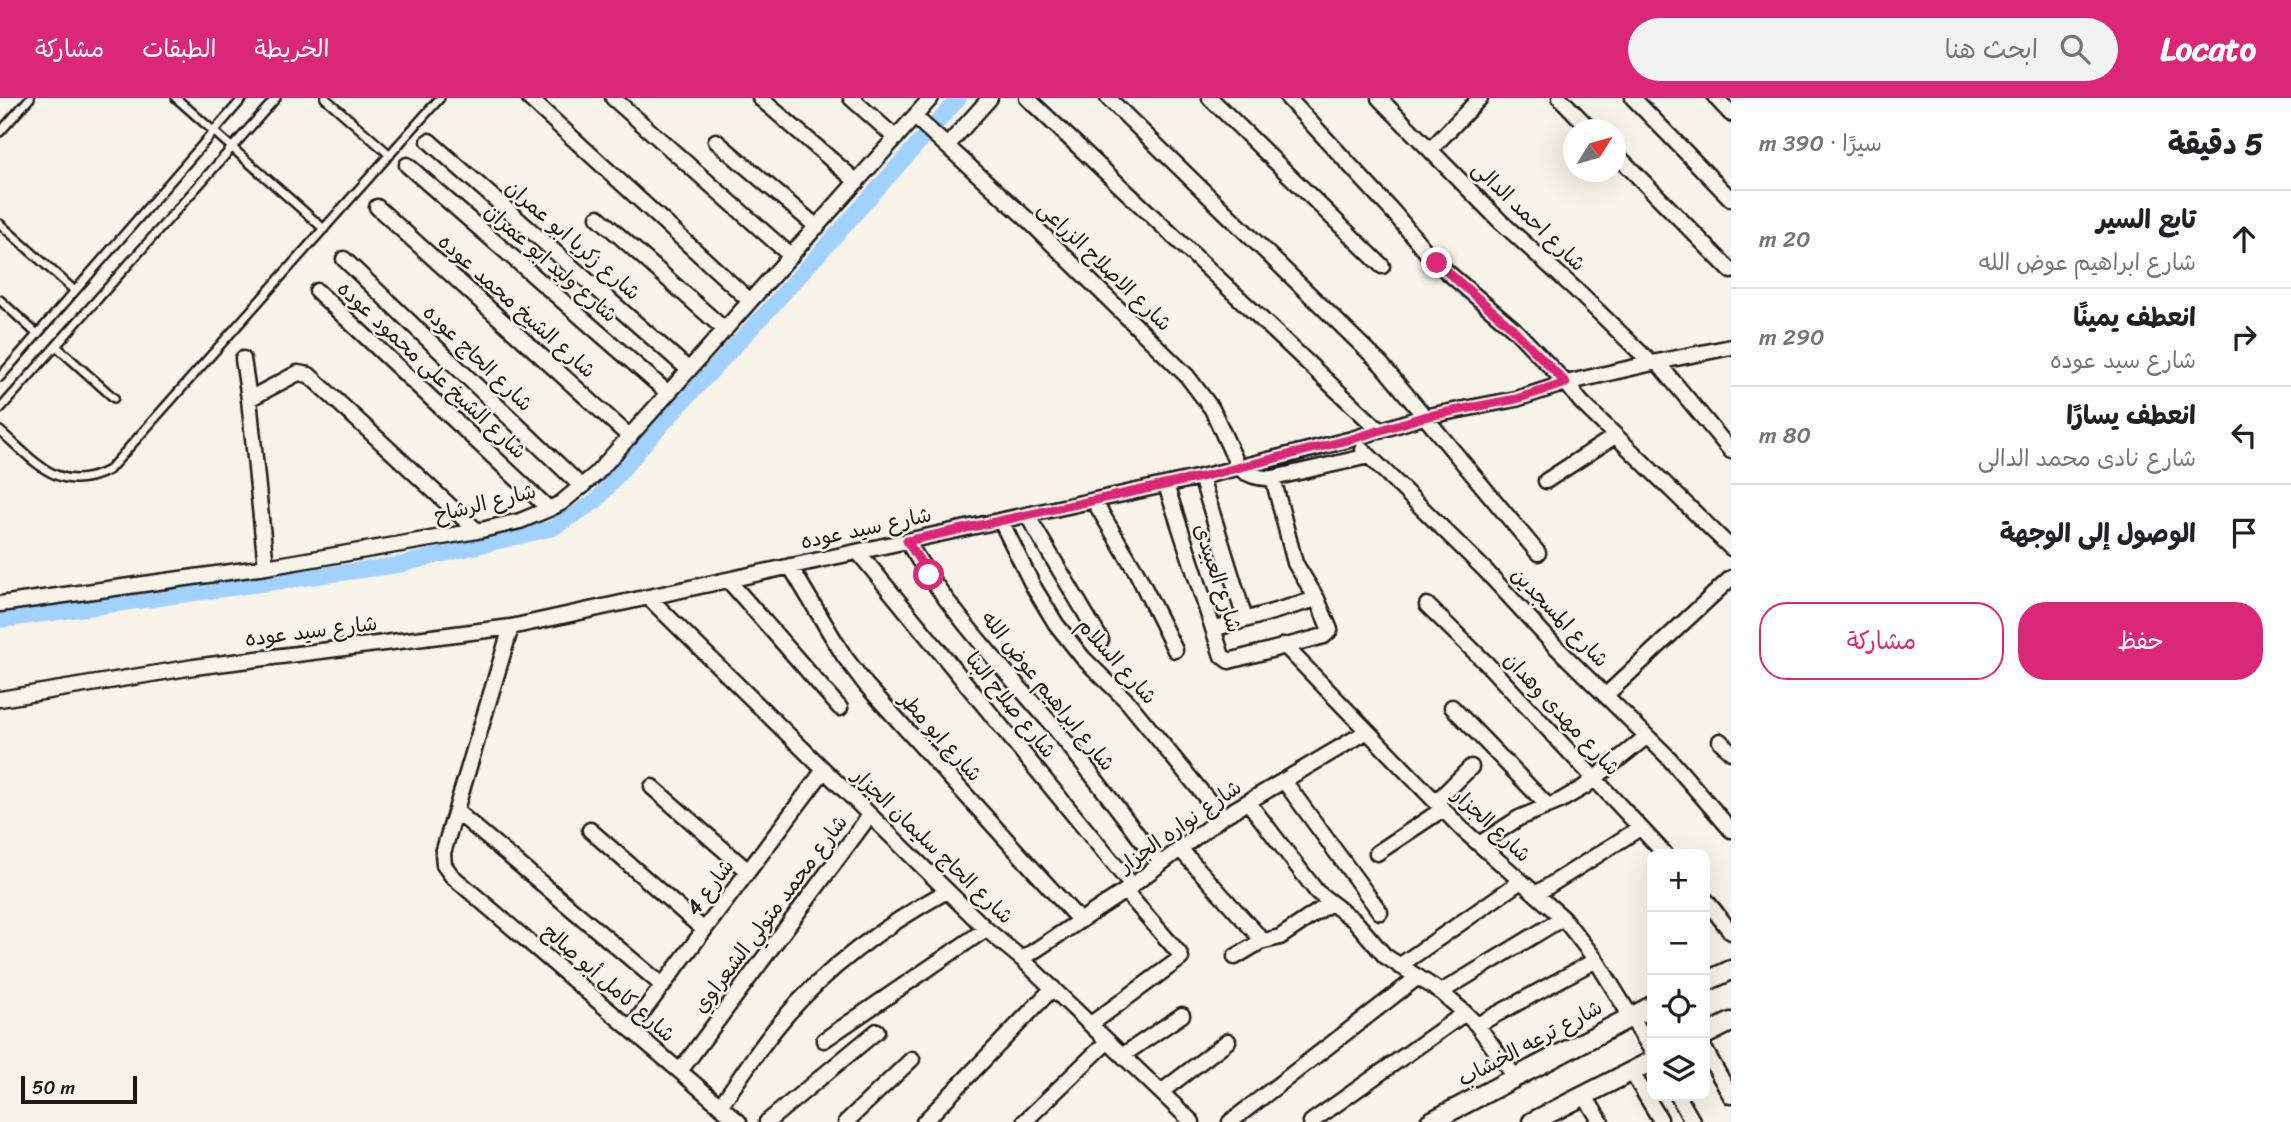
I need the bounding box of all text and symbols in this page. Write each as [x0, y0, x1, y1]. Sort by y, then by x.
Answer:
search box [1628, 18, 2118, 81]
text: Locato [2160, 20, 2256, 78]
text: ابحث هنا [1945, 26, 2038, 72]
text: مشاركة [35, 28, 104, 70]
text: الطبقات [142, 28, 217, 70]
text: الخريطة [255, 28, 329, 70]
icon: search [2056, 30, 2094, 68]
text: 5 دقيقة [2168, 117, 2263, 171]
north arrow [1563, 119, 1626, 182]
text: سيرًا · 390 m [1759, 123, 1882, 164]
street label: شارع احمد الدالى [1463, 151, 1595, 281]
street label: شارع زكريا ابو عمران [496, 170, 650, 310]
street label: شارع الاصلاح الزراعى [1028, 191, 1182, 341]
street label: شارع وليد ابو عمران [475, 194, 627, 332]
text: تابع السير [2097, 196, 2196, 242]
text: 20 m [1759, 219, 1810, 260]
icon: ahead [2225, 220, 2263, 258]
street label: شارع الشيخ محمد عوده [429, 224, 605, 388]
text: شارع ابراهيم عوض الله [1979, 242, 2196, 283]
route end [1421, 247, 1452, 278]
street label: شارع الشيخ على محمود عوده [328, 271, 536, 469]
text: انعطف يمينًا [2073, 294, 2196, 340]
street label: شارع الحاج عوده [413, 295, 543, 421]
text: 290 m [1759, 317, 1825, 358]
icon: right [2225, 318, 2263, 356]
text: شارع سيد عوده [2050, 340, 2196, 381]
text: انعطف يسارًا [2066, 392, 2196, 438]
text: 80 m [1759, 415, 1811, 456]
icon: left [2225, 416, 2263, 454]
text: شارع نادى محمد الدالى [1978, 438, 2196, 479]
street label: شارع الرشاح [430, 472, 540, 534]
street label: شارع سيد عوده [797, 496, 935, 560]
text: الوصول إلى الوجهة [2000, 510, 2196, 556]
icon: arrive [2225, 514, 2263, 552]
street label: شارع العبيدى [1182, 518, 1254, 638]
street label: شارع المسجدين [1501, 557, 1619, 677]
route start [913, 559, 944, 590]
street label: شارع ابراهيم عوض الله [971, 602, 1125, 780]
button: مشاركة [1759, 602, 2004, 680]
button: حفظ [2018, 602, 2263, 680]
street label: شارع سيد عوده [243, 604, 379, 658]
street label: شارع السلام [1067, 608, 1167, 714]
street label: شارع صلاح البنا [955, 643, 1067, 767]
street label: شارع مهدى وهدان [1494, 643, 1630, 785]
street label: شارع ابو مطر [889, 682, 992, 791]
street label: شارع الحاج سليمان الجزار [842, 757, 1023, 934]
street label: شارع نواره الجزار [1108, 769, 1250, 884]
street label: شارع الجزار [1442, 776, 1541, 872]
street label: شارع محمد متولي الشعراوي [682, 806, 858, 1022]
map controls [1647, 849, 1710, 1101]
button: + [1647, 849, 1710, 912]
street label: شارع 4 [676, 850, 744, 924]
button: − [1647, 912, 1710, 975]
street label: شارع كامل أبو صالح [533, 914, 685, 1052]
button: locate [1647, 975, 1710, 1038]
street label: شارع ترعه الخشاب [1450, 989, 1610, 1097]
button: layers [1647, 1038, 1710, 1101]
text: 50 m [32, 1071, 75, 1104]
scale bar [21, 1073, 136, 1105]

